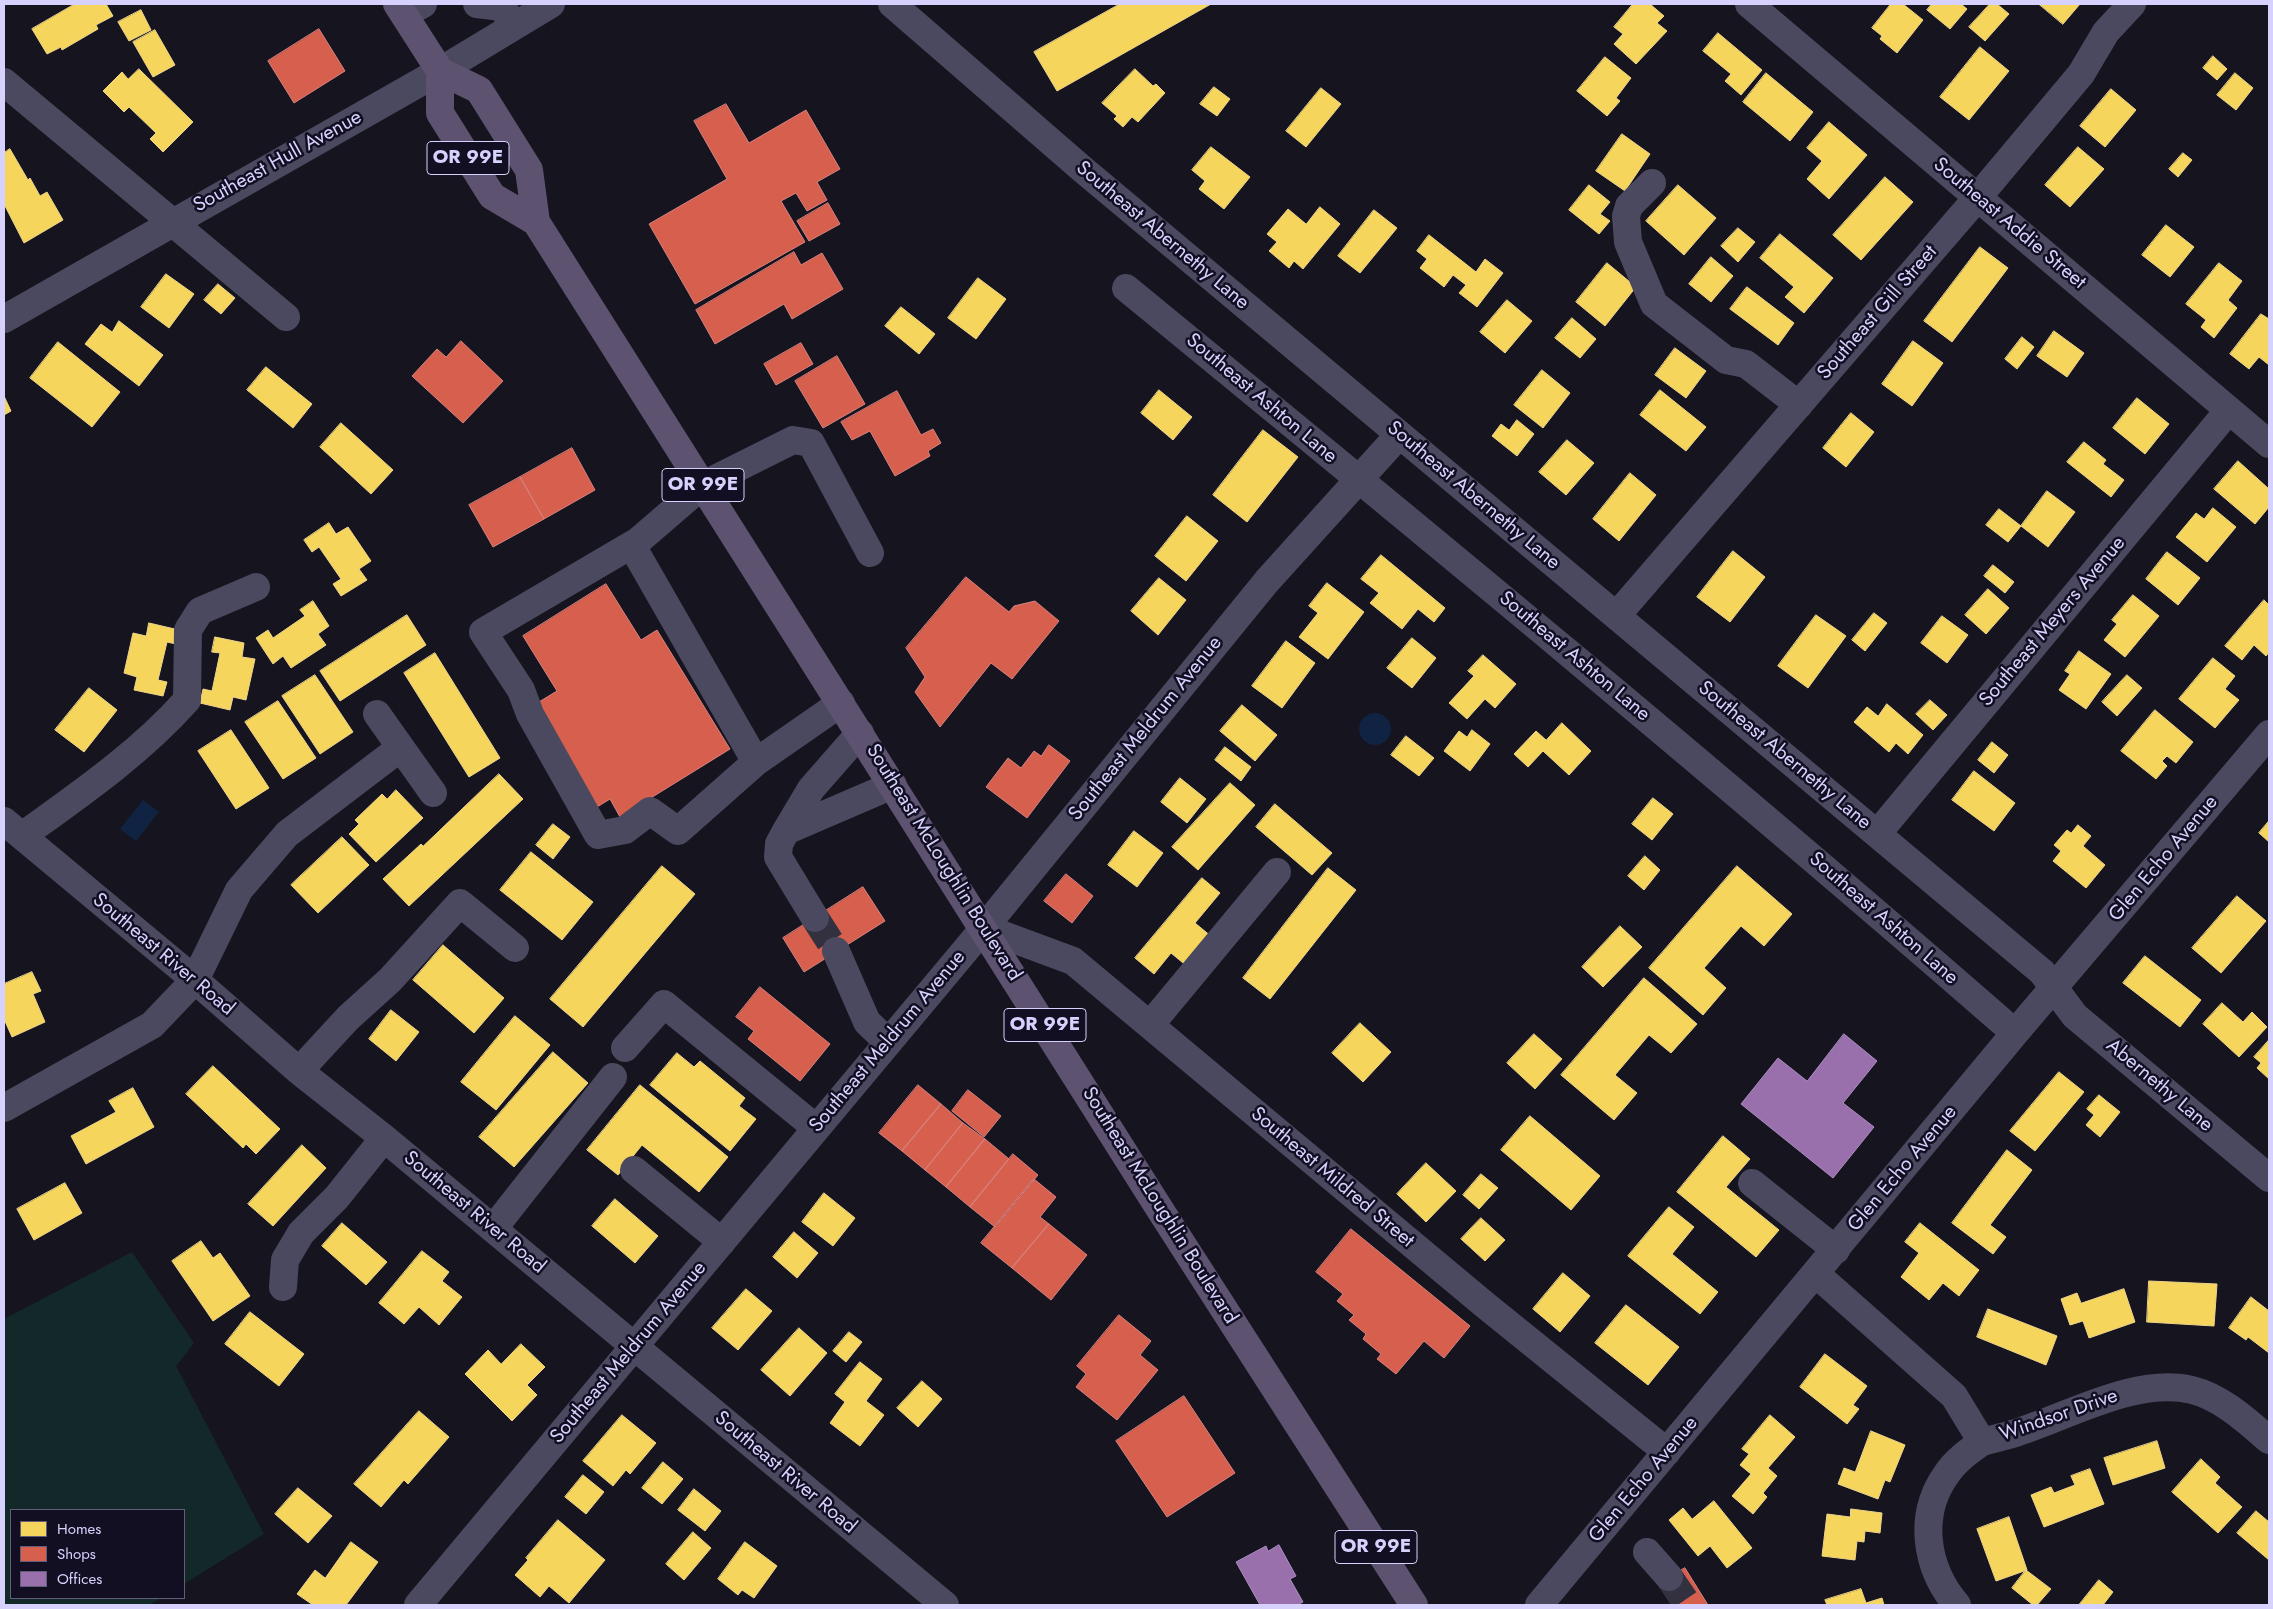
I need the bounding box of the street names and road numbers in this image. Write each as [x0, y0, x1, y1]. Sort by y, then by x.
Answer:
street label: Southeast Hull Avenue [190, 106, 366, 218]
road number: OR 99E [427, 142, 509, 174]
street label: Southeast Addie Street [1928, 153, 2090, 295]
street label: Southeast Abernethy Lane [1071, 157, 1253, 315]
street label: Southeast Gill Street [1813, 241, 1943, 385]
street label: Southeast Ashton Lane [1181, 329, 1341, 469]
street label: Southeast Abernethy Lane [1382, 417, 1564, 575]
road number: OR 99E [662, 468, 744, 502]
street label: Southeast Meyers Avenue [1975, 532, 2131, 712]
street label: Southeast Ashton Lane [1494, 587, 1654, 727]
street label: Southeast Meldrum Avenue [1064, 632, 1228, 826]
street label: Southeast Abernethy Lane [1693, 677, 1875, 835]
street label: Southeast McLoughlin Boulevard [860, 740, 1026, 986]
street label: Glen Echo Avenue [2104, 791, 2224, 927]
street label: Southeast Ashton Lane [1803, 848, 1963, 990]
street label: Southeast River Road [87, 889, 239, 1021]
street label: Southeast Meldrum Avenue [805, 946, 971, 1138]
road number: OR 99E [1004, 1008, 1086, 1042]
street label: Abernethy Lane [2101, 1034, 2217, 1138]
street label: Southeast McLoughlin Boulevard [1076, 1083, 1242, 1329]
street label: Glen Echo Avenue [1843, 1101, 1963, 1237]
street label: Southeast Mildred Street [1245, 1103, 1419, 1253]
street label: Southeast River Road [398, 1147, 550, 1279]
street label: Southeast Meldrum Avenue [546, 1257, 712, 1449]
street label: Windsor Drive [1997, 1385, 2121, 1447]
street label: Southeast River Road [709, 1407, 861, 1539]
street label: Glen Echo Avenue [1584, 1412, 1704, 1548]
road number: OR 99E [1335, 1530, 1417, 1564]

